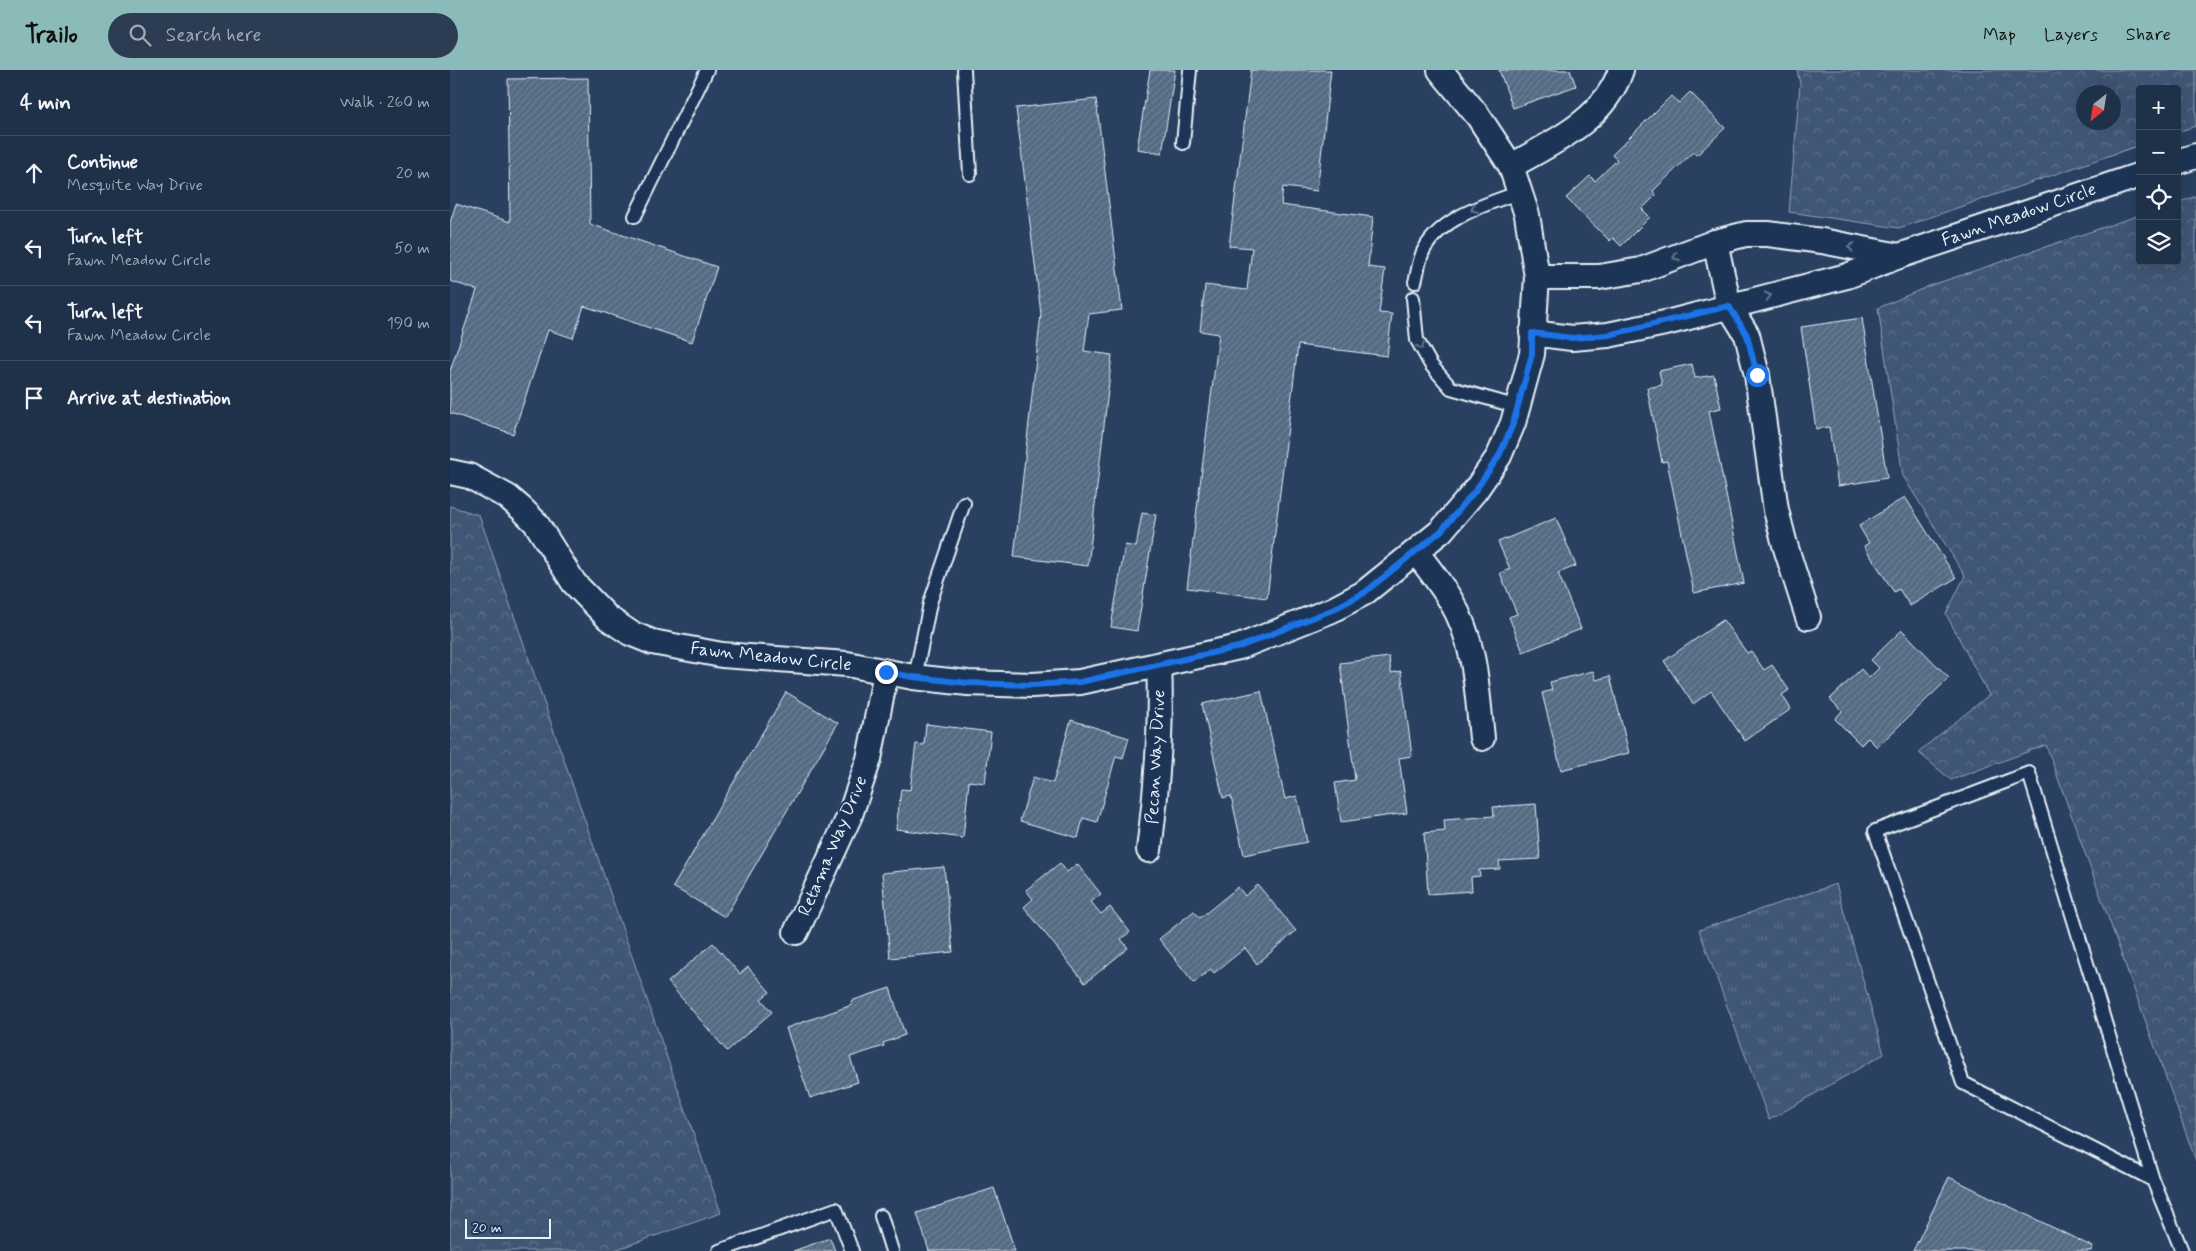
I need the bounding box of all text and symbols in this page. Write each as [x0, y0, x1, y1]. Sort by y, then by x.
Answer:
search box [108, 13, 458, 58]
text: Trailo [25, 20, 78, 51]
icon: search [126, 21, 154, 49]
text: Search here [166, 23, 261, 48]
text: Map [1983, 23, 2016, 47]
text: Layers [2044, 23, 2098, 47]
text: Share [2126, 23, 2171, 47]
north arrow [2076, 85, 2121, 130]
map controls [2136, 85, 2181, 265]
button: + [2136, 85, 2181, 130]
text: 4 min [20, 89, 71, 117]
text: Walk · 260 m [340, 92, 430, 113]
button: − [2136, 130, 2181, 175]
text: Continue [67, 150, 138, 175]
icon: ahead [20, 159, 48, 187]
text: 20 m [396, 163, 430, 184]
text: Mesquite Way Drive [67, 175, 203, 196]
button: locate [2136, 175, 2181, 220]
street label: Fawn Meadow Circle [1939, 177, 2099, 253]
one-way arrow [1470, 202, 1479, 213]
button: layers [2136, 220, 2181, 265]
text: Turn left [67, 225, 143, 250]
icon: left [20, 234, 48, 262]
text: 50 m [394, 238, 430, 259]
one-way arrow [1847, 242, 1856, 252]
text: Fawn Meadow Circle [67, 250, 211, 271]
one-way arrow [1672, 251, 1681, 261]
one-way arrow [1764, 291, 1773, 302]
text: Turn left [67, 300, 143, 325]
icon: left [20, 309, 48, 337]
text: 190 m [387, 313, 430, 334]
text: Fawn Meadow Circle [67, 325, 211, 346]
one-way arrow [1414, 341, 1425, 350]
route start [1746, 364, 1769, 387]
icon: arrive [20, 384, 48, 412]
text: Arrive at destination [67, 386, 231, 411]
street label: Fawn Meadow Circle [689, 637, 853, 677]
route end [875, 661, 898, 684]
street label: Pecan Way Drive [1140, 689, 1172, 825]
street label: Retama Way Drive [793, 772, 873, 920]
scale bar [465, 1216, 551, 1239]
text: 20 m [472, 1219, 502, 1237]

